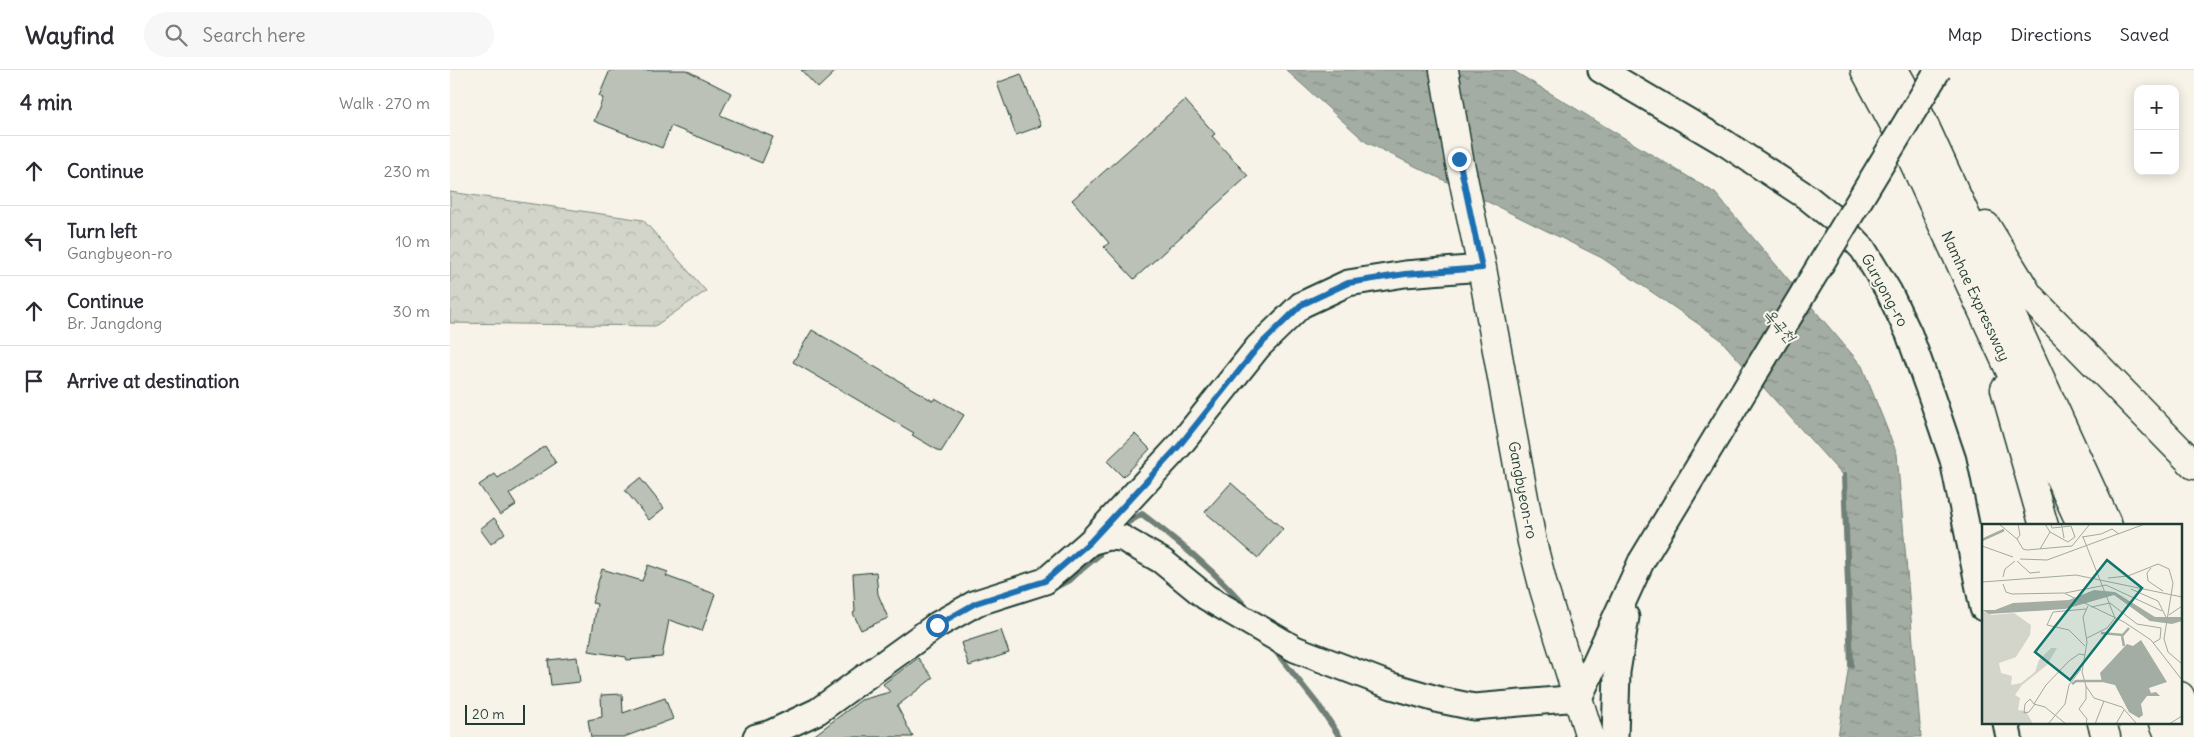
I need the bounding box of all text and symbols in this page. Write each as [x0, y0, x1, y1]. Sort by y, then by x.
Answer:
search box [144, 12, 494, 57]
text: Wayfind [25, 20, 114, 50]
icon: search [162, 21, 190, 49]
text: Search here [202, 23, 306, 47]
text: Map [1947, 23, 1982, 46]
text: Directions [2010, 23, 2092, 46]
text: Saved [2120, 23, 2169, 46]
map controls [2134, 85, 2179, 175]
button: + [2134, 85, 2179, 130]
text: 4 min [20, 89, 72, 116]
text: Walk · 270 m [339, 93, 430, 113]
button: − [2134, 130, 2179, 175]
route end [1448, 148, 1471, 171]
icon: ahead [20, 157, 48, 185]
text: Continue [67, 159, 144, 183]
text: 230 m [384, 161, 430, 181]
text: Turn left [67, 219, 137, 243]
icon: left [20, 227, 48, 255]
street label: Namhae Expressway [1937, 228, 2015, 364]
text: 10 m [395, 231, 430, 251]
text: Gangbyeon-ro [67, 243, 173, 263]
street label: Guryong-ro [1857, 250, 1913, 330]
text: Continue [67, 289, 144, 313]
icon: ahead [20, 297, 48, 325]
text: 30 m [393, 301, 430, 321]
water label: 옥곡천 [1760, 304, 1802, 348]
text: Br. Jangdong [67, 313, 162, 333]
icon: arrive [20, 367, 48, 395]
text: Arrive at destination [67, 369, 240, 393]
street label: Gangbyeon-ro [1504, 440, 1542, 540]
inset map [1982, 524, 2182, 724]
route start [926, 614, 949, 637]
scale bar [465, 702, 525, 725]
text: 20 m [472, 705, 505, 723]

